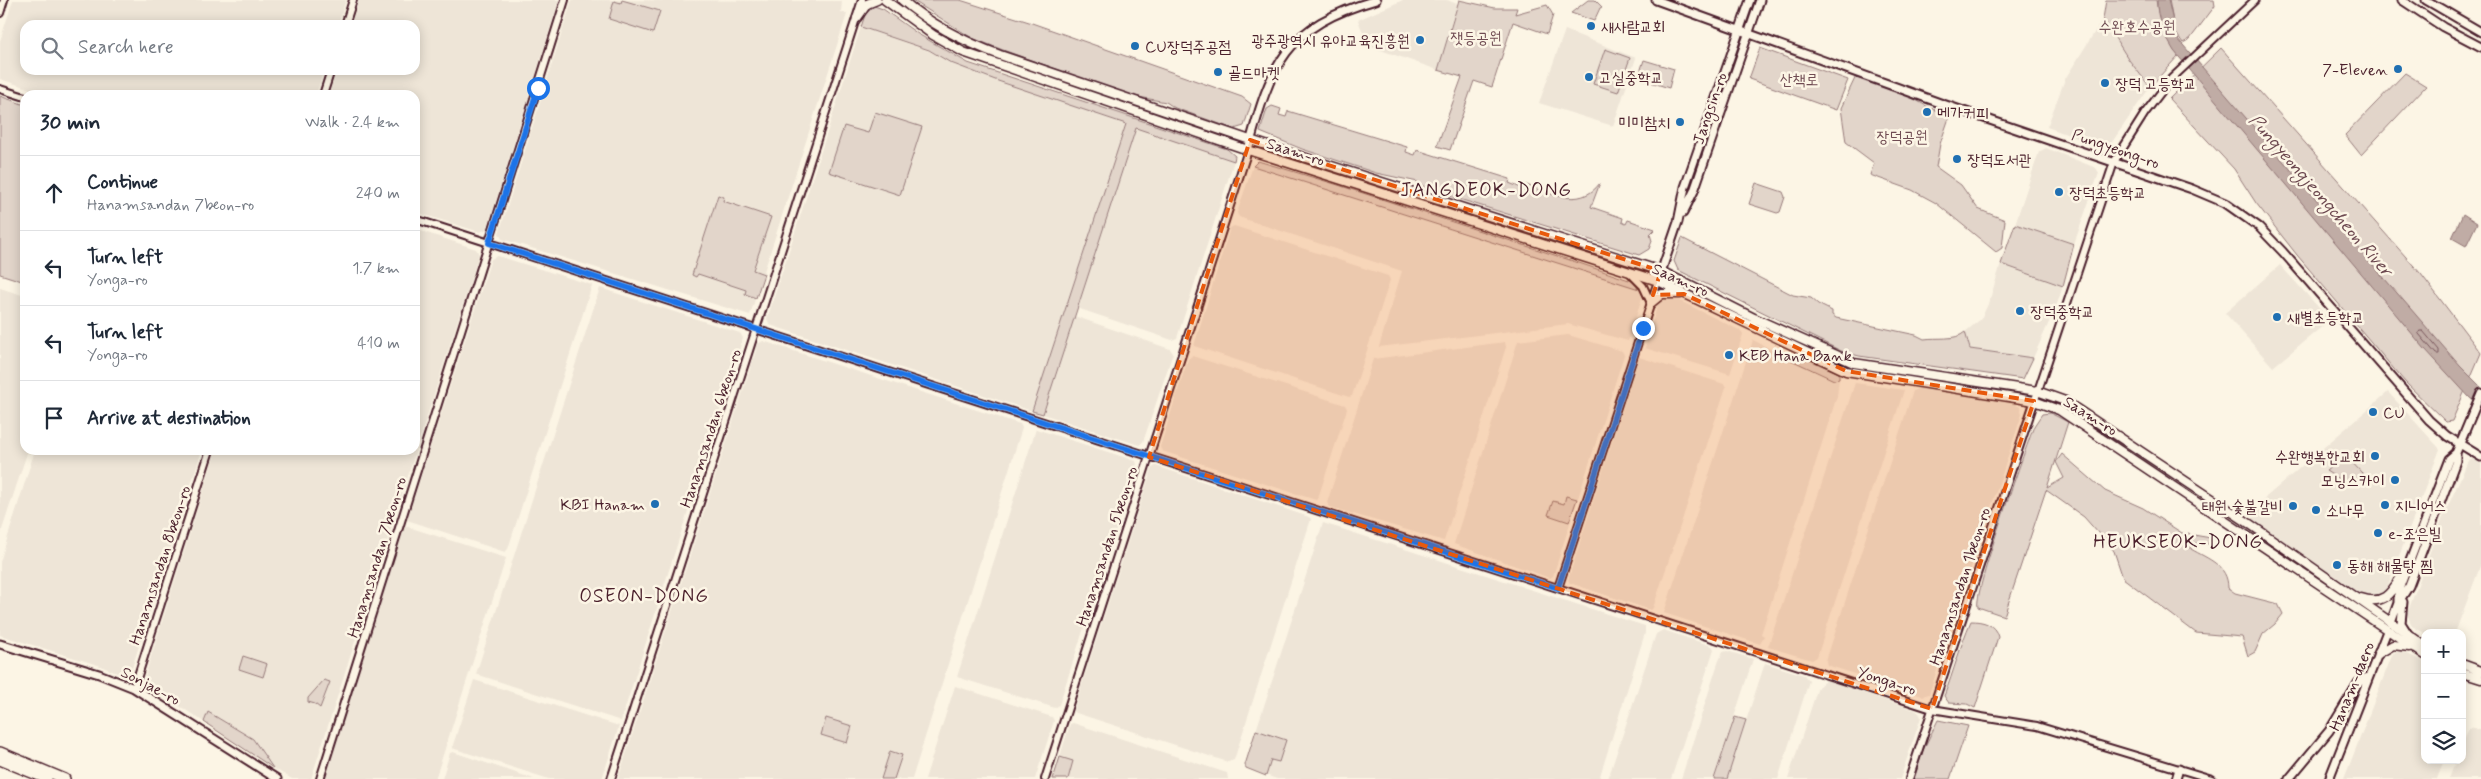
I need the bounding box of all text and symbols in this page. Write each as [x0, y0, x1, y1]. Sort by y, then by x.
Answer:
place label: 새사람교회 [1601, 17, 1665, 38]
park label: 수완호수공원 [2098, 17, 2176, 38]
search box [20, 20, 420, 75]
marker: 새사람교회 [1585, 20, 1597, 32]
park label: 잿등공원 [1450, 28, 1502, 49]
place label: 광주광역시 유아교육진흥원 [1251, 31, 1410, 52]
icon: search [38, 34, 66, 62]
marker: 광주광역시 유아교육진흥원 [1414, 34, 1426, 46]
text: Search here [78, 35, 174, 60]
place label: CU장덕주공점 [1145, 37, 1231, 58]
marker: CU장덕주공점 [1129, 40, 1141, 52]
place label: 7-Eleven [2322, 60, 2388, 81]
place label: 골드마켓 [1228, 63, 1280, 84]
marker: 7-Eleven [2392, 63, 2404, 75]
marker: 골드마켓 [1212, 66, 1224, 78]
place label: 고실중학교 [1599, 68, 1663, 89]
street label: Jangsin-ro [1688, 70, 1733, 147]
park label: 산책로 [1780, 70, 1818, 91]
marker: 고실중학교 [1583, 71, 1595, 83]
place label: 장덕 고등학교 [2115, 74, 2197, 95]
route start [527, 77, 550, 100]
marker: 장덕 고등학교 [2099, 77, 2111, 89]
place label: 메가커피 [1937, 103, 1989, 124]
marker: 메가커피 [1921, 106, 1933, 118]
text: 30 min [40, 109, 100, 137]
water label: Pungyeongjeongcheon River [2241, 109, 2399, 285]
text: Walk · 2.4 km [305, 112, 400, 133]
place label: 미미참치 [1619, 113, 1670, 134]
marker: 미미참치 [1674, 116, 1686, 128]
street label: Pungyeong-ro [2068, 125, 2162, 175]
park label: 장덕공원 [1876, 127, 1928, 148]
street label: Saam-ro [1264, 133, 1328, 172]
place label: 장덕도서관 [1967, 150, 2032, 171]
marker: 장덕도서관 [1951, 153, 1963, 165]
text: Continue [87, 170, 158, 195]
district label: JANGDEOK-DONG [1400, 178, 1572, 203]
icon: ahead [40, 179, 68, 207]
text: 240 m [356, 183, 400, 204]
place label: 장덕초등학교 [2069, 183, 2146, 204]
marker: 장덕초등학교 [2053, 186, 2065, 198]
text: Hanamsandan 7beon-ro [87, 195, 254, 216]
text: Turn left [87, 245, 163, 270]
icon: left [40, 254, 68, 282]
text: 1.7 km [352, 258, 400, 279]
street label: Saam-ro [1649, 259, 1712, 302]
text: Yonga-ro [87, 270, 148, 291]
place label: 장덕중학교 [2030, 302, 2094, 323]
marker: 장덕중학교 [2014, 305, 2026, 317]
place label: 새별초등학교 [2287, 308, 2364, 329]
marker: 새별초등학교 [2271, 311, 2283, 323]
route end [1632, 317, 1655, 340]
text: Turn left [87, 320, 163, 345]
icon: left [40, 329, 68, 357]
text: 410 m [357, 333, 400, 354]
text: Yonga-ro [87, 345, 148, 366]
street label: Hanamsandan 6beon-ro [676, 346, 747, 510]
place label: KEB Hana Bank [1739, 346, 1852, 367]
marker: KEB Hana Bank [1723, 349, 1735, 361]
street label: Saam-ro [2059, 391, 2121, 441]
place label: CU [2383, 403, 2405, 424]
icon: arrive [40, 404, 68, 432]
text: Arrive at destination [87, 406, 251, 431]
marker: CU [2367, 406, 2379, 418]
place label: 수완행복한교회 [2275, 447, 2365, 468]
marker: 수완행복한교회 [2369, 450, 2381, 462]
street label: Hanamsandan 5beon-ro [1072, 464, 1143, 629]
place label: 모닝스카이 [2321, 471, 2385, 492]
street label: Hanamsandan 7beon-ro [343, 474, 412, 640]
marker: 모닝스카이 [2389, 474, 2401, 486]
street label: Hanamsandan 8beon-ro [125, 483, 196, 648]
place label: KBI Hanam [560, 495, 645, 516]
place label: 지니어스 [2395, 496, 2447, 517]
place label: 태원 숯불갈비 [2201, 497, 2283, 518]
marker: KBI Hanam [649, 498, 661, 510]
marker: 지니어스 [2379, 499, 2391, 511]
marker: 태원 숯불갈비 [2287, 500, 2299, 512]
place label: 소나무 [2326, 501, 2365, 522]
marker: 소나무 [2310, 504, 2322, 516]
street label: Hanamsandan 1beon-ro [1925, 505, 1996, 668]
place label: e-조은빌 [2388, 524, 2442, 545]
marker: e-조은빌 [2372, 527, 2384, 539]
district label: HEUKSEOK-DONG [2093, 530, 2263, 555]
place label: 동해 해물탕 찜 [2347, 556, 2433, 577]
marker: 동해 해물탕 찜 [2331, 559, 2343, 571]
district label: OSEON-DONG [579, 584, 709, 609]
map controls [2421, 629, 2466, 764]
button: + [2421, 629, 2466, 674]
street label: Hanam-daero [2325, 639, 2380, 734]
street label: Sonjae-ro [117, 662, 184, 711]
street label: Yonga-ro [1854, 662, 1919, 702]
button: − [2421, 674, 2466, 719]
button: layers [2421, 719, 2466, 764]

